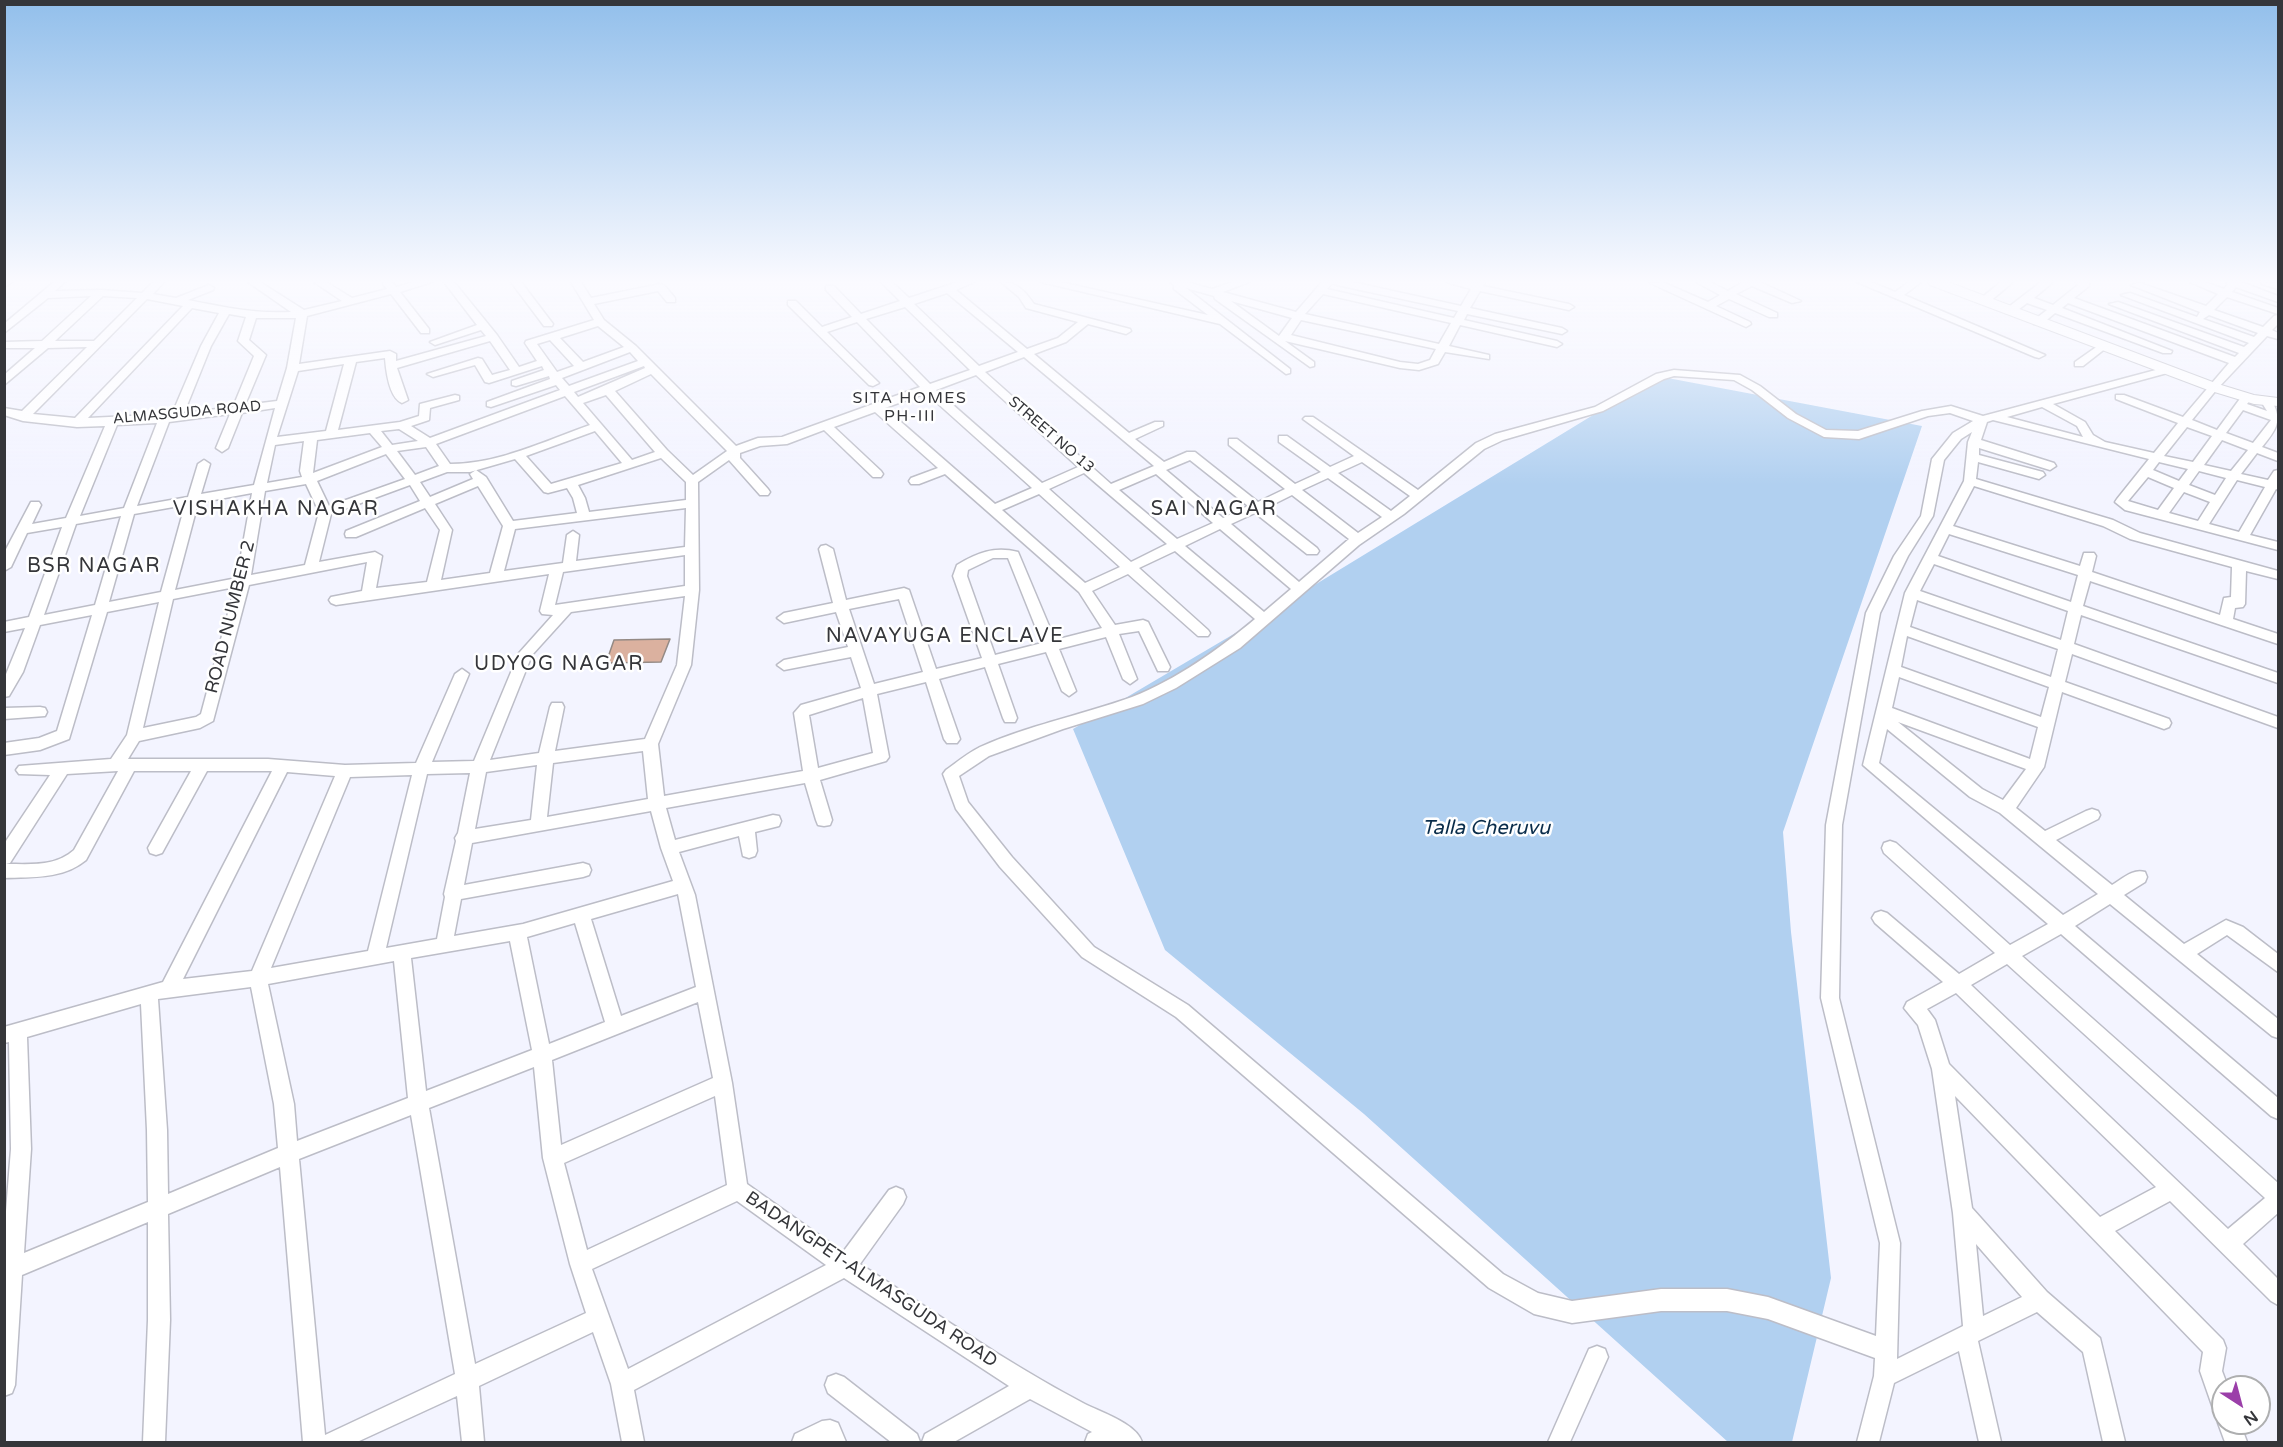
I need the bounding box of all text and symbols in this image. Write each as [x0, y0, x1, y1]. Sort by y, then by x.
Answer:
district label: SITA HOMES PH-III [853, 389, 967, 427]
street label: STREET NO 13 [1004, 393, 1098, 477]
street label: ALMASGUDA ROAD [112, 398, 262, 428]
district label: VISHAKHA NAGAR [173, 498, 379, 522]
district label: SAI NAGAR [1151, 498, 1277, 522]
street label: ROAD NUMBER 2 [202, 538, 260, 696]
district label: BSR NAGAR [27, 555, 161, 579]
district label: NAVAYUGA ENCLAVE [826, 625, 1064, 649]
district label: UDYOG NAGAR [474, 653, 644, 677]
water label: Talla Cheruvu [1422, 817, 1550, 841]
street label: BADANGPET-ALMASGUDA ROAD [741, 1187, 1001, 1373]
north arrow [2211, 1375, 2271, 1435]
text: N [2239, 1406, 2261, 1430]

